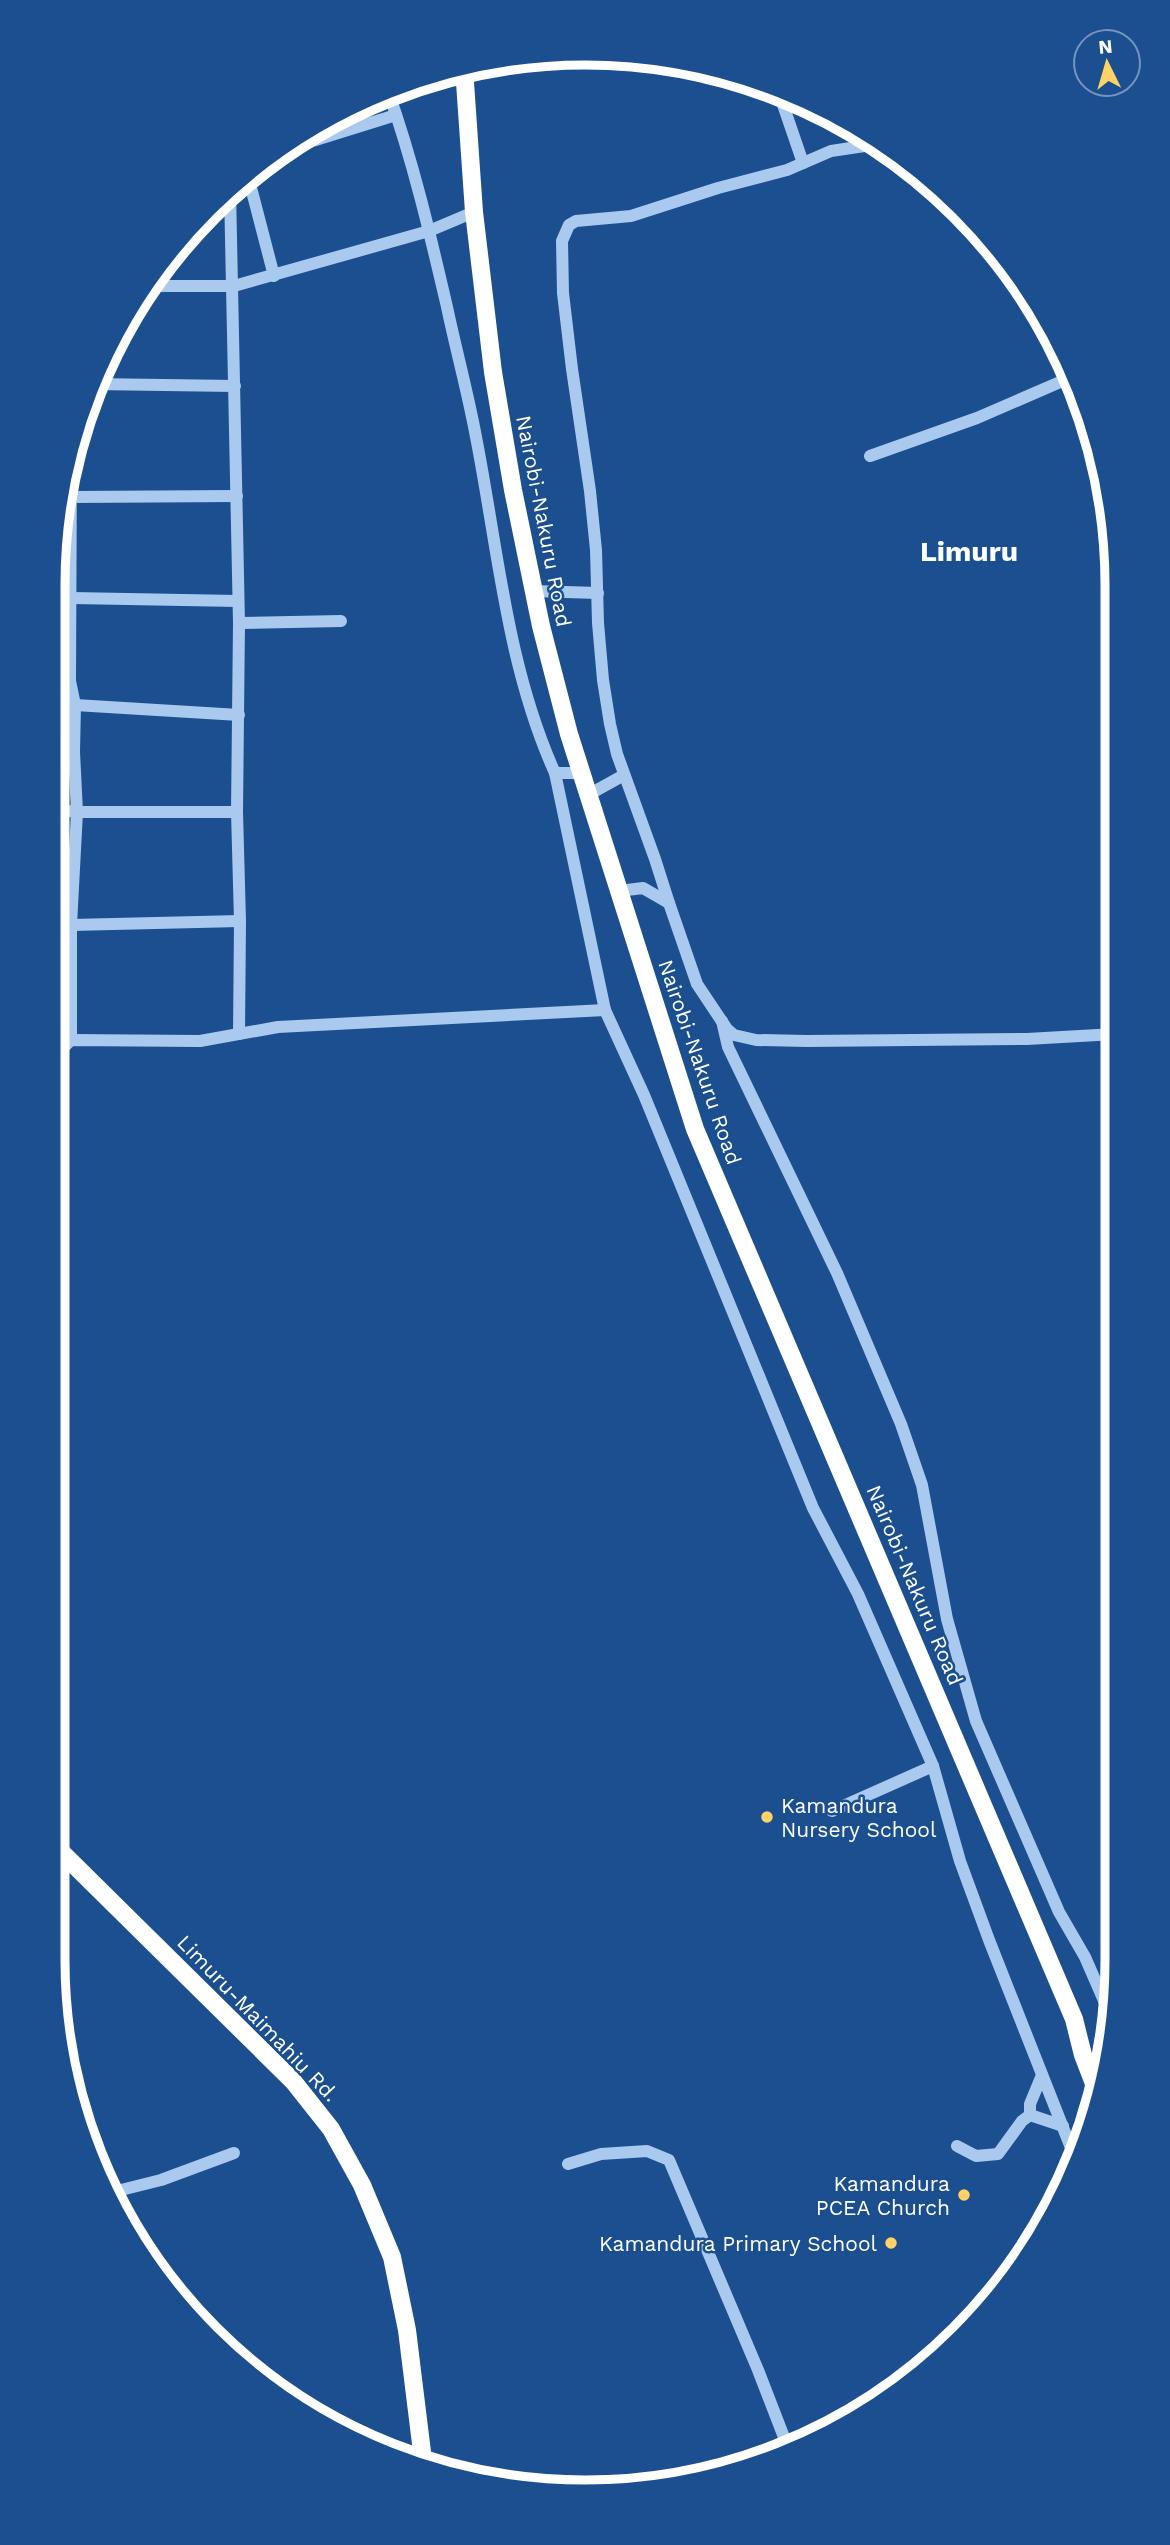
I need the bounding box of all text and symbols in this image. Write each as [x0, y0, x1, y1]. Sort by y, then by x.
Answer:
north arrow [1072, 28, 1142, 98]
text: N [1098, 34, 1114, 59]
street label: Nairobi-Nakuru Road [511, 413, 577, 629]
district label: Limuru [920, 535, 1018, 568]
street label: Nairobi-Nakuru Road [653, 956, 747, 1168]
street label: Nairobi-Nakuru Road [861, 1481, 969, 1689]
place label: Kamandura Nursery School [781, 1793, 937, 1842]
marker: Kamandura Nursery School [759, 1809, 775, 1825]
street label: Limuru-Maimahiu Rd. [172, 1930, 344, 2106]
place label: Kamandura PCEA Church [816, 2171, 950, 2220]
marker: Kamandura PCEA Church [956, 2187, 972, 2203]
place label: Kamandura Primary School [599, 2231, 878, 2256]
marker: Kamandura Primary School [883, 2235, 899, 2251]

